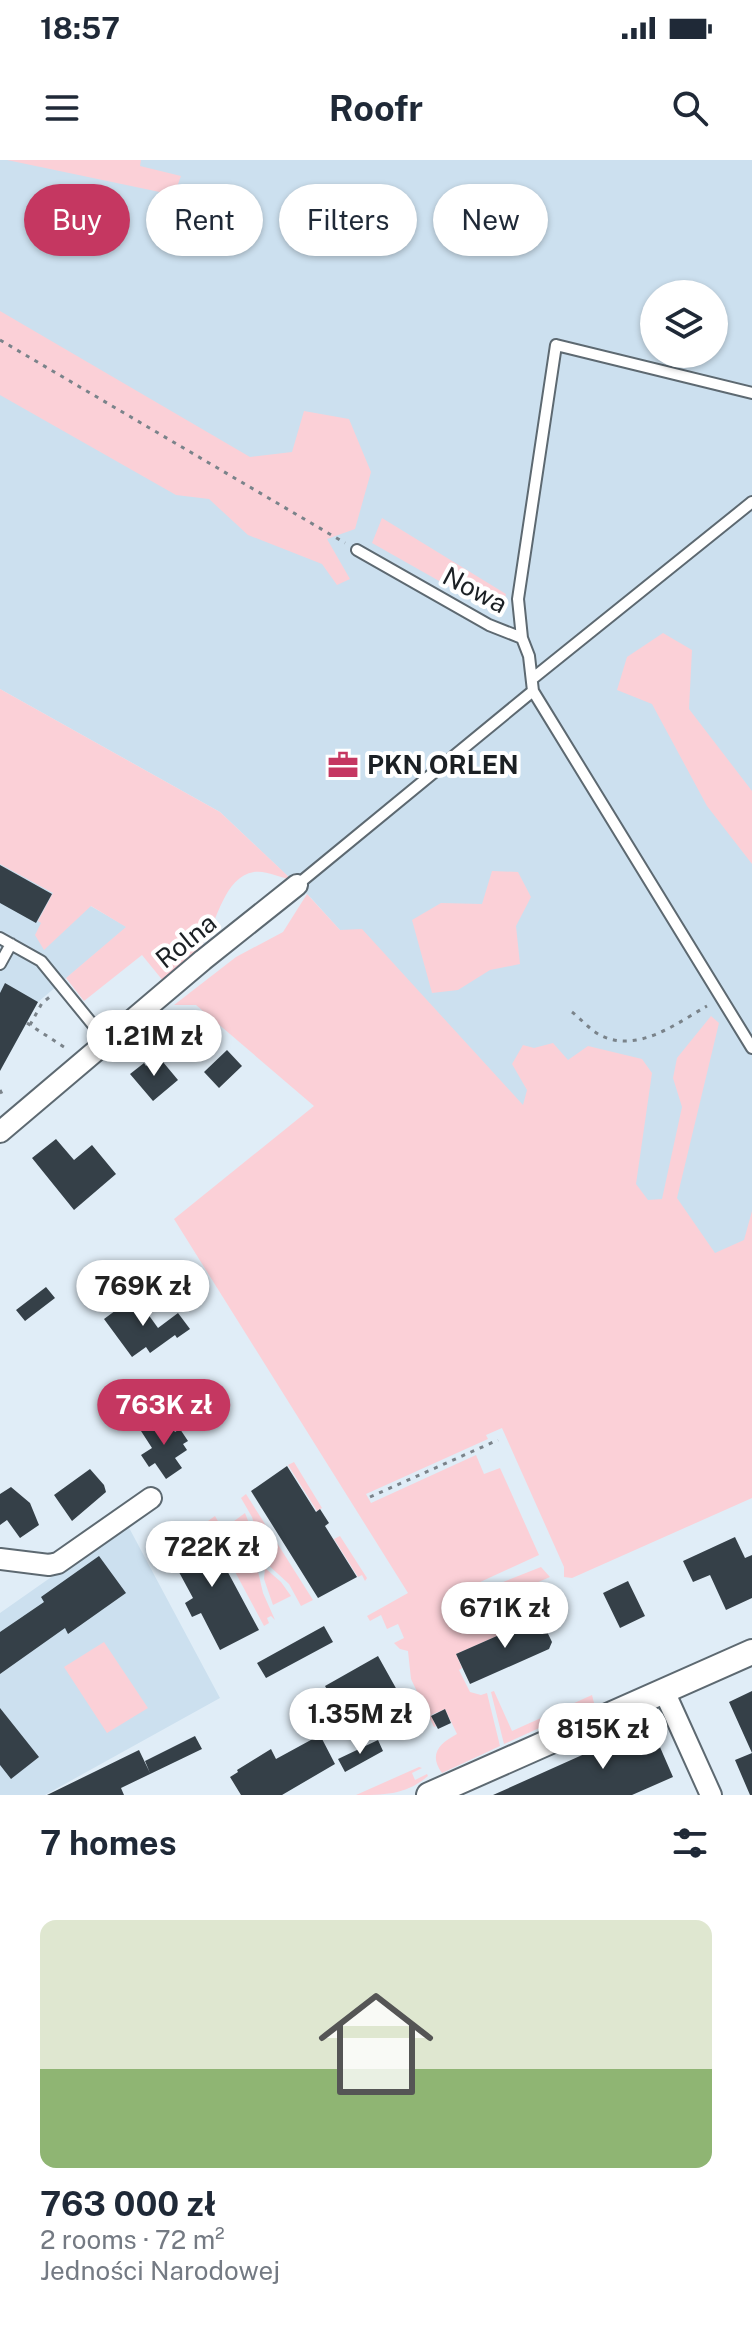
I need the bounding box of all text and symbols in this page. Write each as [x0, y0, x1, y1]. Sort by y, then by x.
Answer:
text: 18:57 [40, 10, 120, 46]
icon: menu [40, 86, 84, 130]
icon: search [668, 86, 712, 130]
text: Roofr [329, 87, 423, 129]
chip: Buy [24, 184, 130, 256]
chip: Rent [146, 184, 263, 256]
chip: Filters [279, 184, 417, 256]
chip: New [433, 184, 548, 256]
map controls [640, 280, 728, 368]
button: layers [640, 280, 728, 368]
street label: Nowa [438, 560, 513, 619]
office icon: PKN ORLEN [326, 748, 360, 782]
place label: PKN ORLEN [367, 749, 519, 780]
street label: Rolna [149, 907, 222, 974]
pin: 1.21M zł [71, 1010, 237, 1078]
text: 1.21M zł [105, 1020, 203, 1051]
pin: 769K zł [69, 1260, 217, 1328]
text: 769K zł [94, 1270, 192, 1301]
pin: 763K zł [90, 1379, 238, 1447]
text: 763K zł [115, 1389, 213, 1420]
pin: 722K zł [138, 1521, 286, 1589]
text: 722K zł [164, 1531, 260, 1562]
pin: 671K zł [431, 1582, 579, 1650]
text: 671K zł [459, 1592, 551, 1623]
pin: 1.35M zł [277, 1688, 443, 1756]
text: 1.35M zł [307, 1698, 413, 1729]
pin: 815K zł [529, 1703, 677, 1771]
text: 815K zł [556, 1713, 650, 1744]
icon: filters [668, 1821, 712, 1865]
text: 7 homes [40, 1823, 177, 1863]
icon: home [304, 1972, 448, 2116]
text: 763 000 zł [40, 2184, 216, 2224]
text: 2 rooms · 72 m² [40, 2224, 225, 2255]
text: Jedności Narodowej [40, 2255, 280, 2286]

